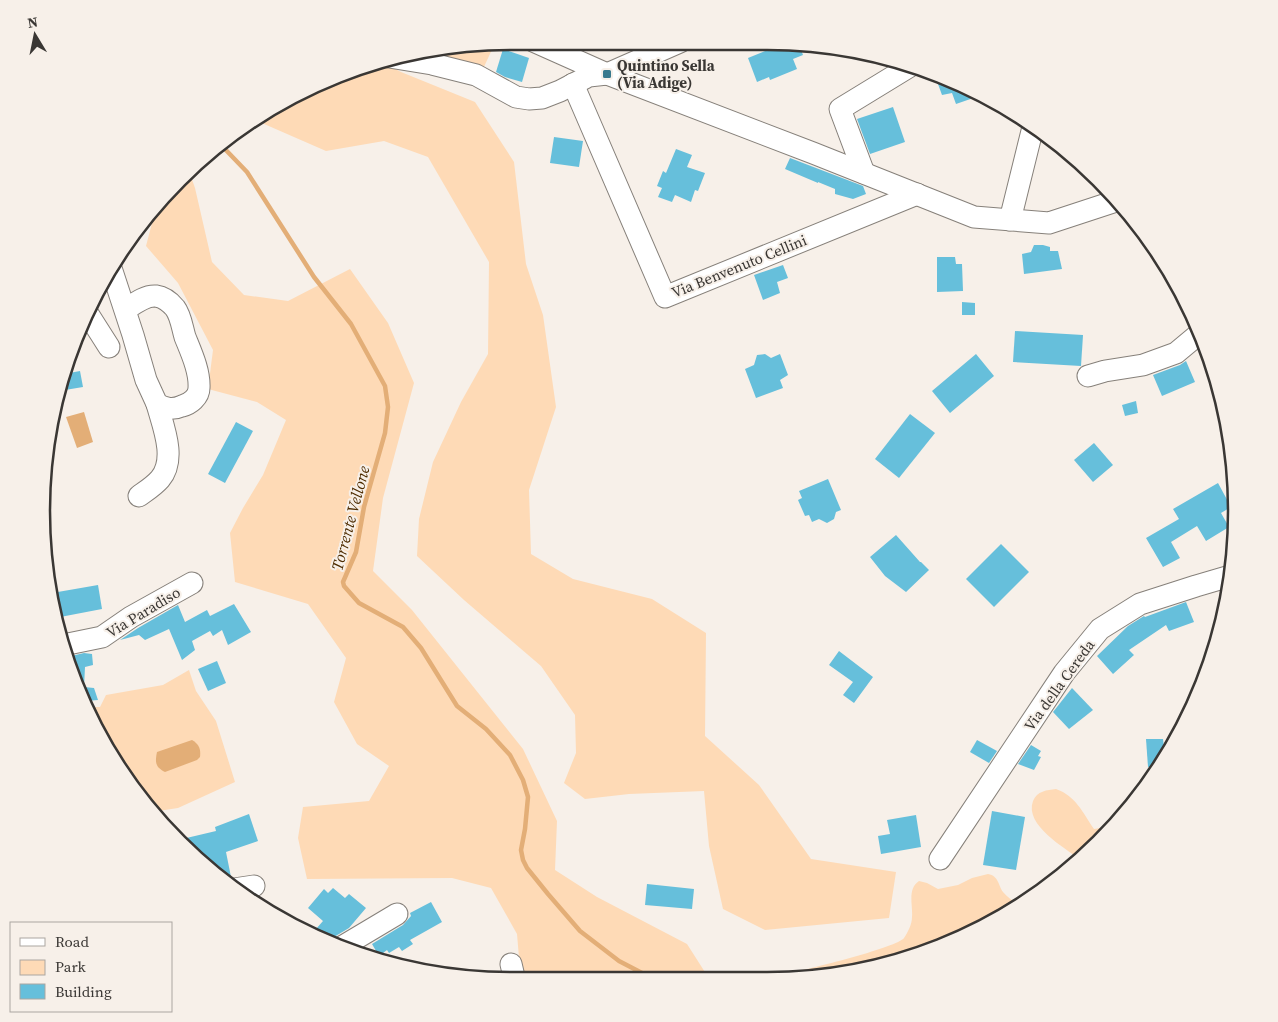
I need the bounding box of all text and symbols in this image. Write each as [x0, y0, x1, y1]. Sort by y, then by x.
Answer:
north arrow [10, 10, 60, 60]
text: N [26, 11, 40, 33]
place label: Quintino Sella (Via Adige) [617, 55, 716, 93]
marker: Quintino Sella (Via Adige) [601, 68, 613, 80]
street label: Via Benvenuto Cellini [668, 229, 810, 303]
water label: Torrente Vellone [325, 463, 375, 573]
street label: Via Paradiso [102, 582, 184, 642]
street label: Via della Cereda [1019, 635, 1099, 735]
legend [10, 922, 172, 1012]
text: Road [55, 931, 89, 952]
text: Park [55, 956, 87, 977]
text: Building [55, 981, 112, 1002]

